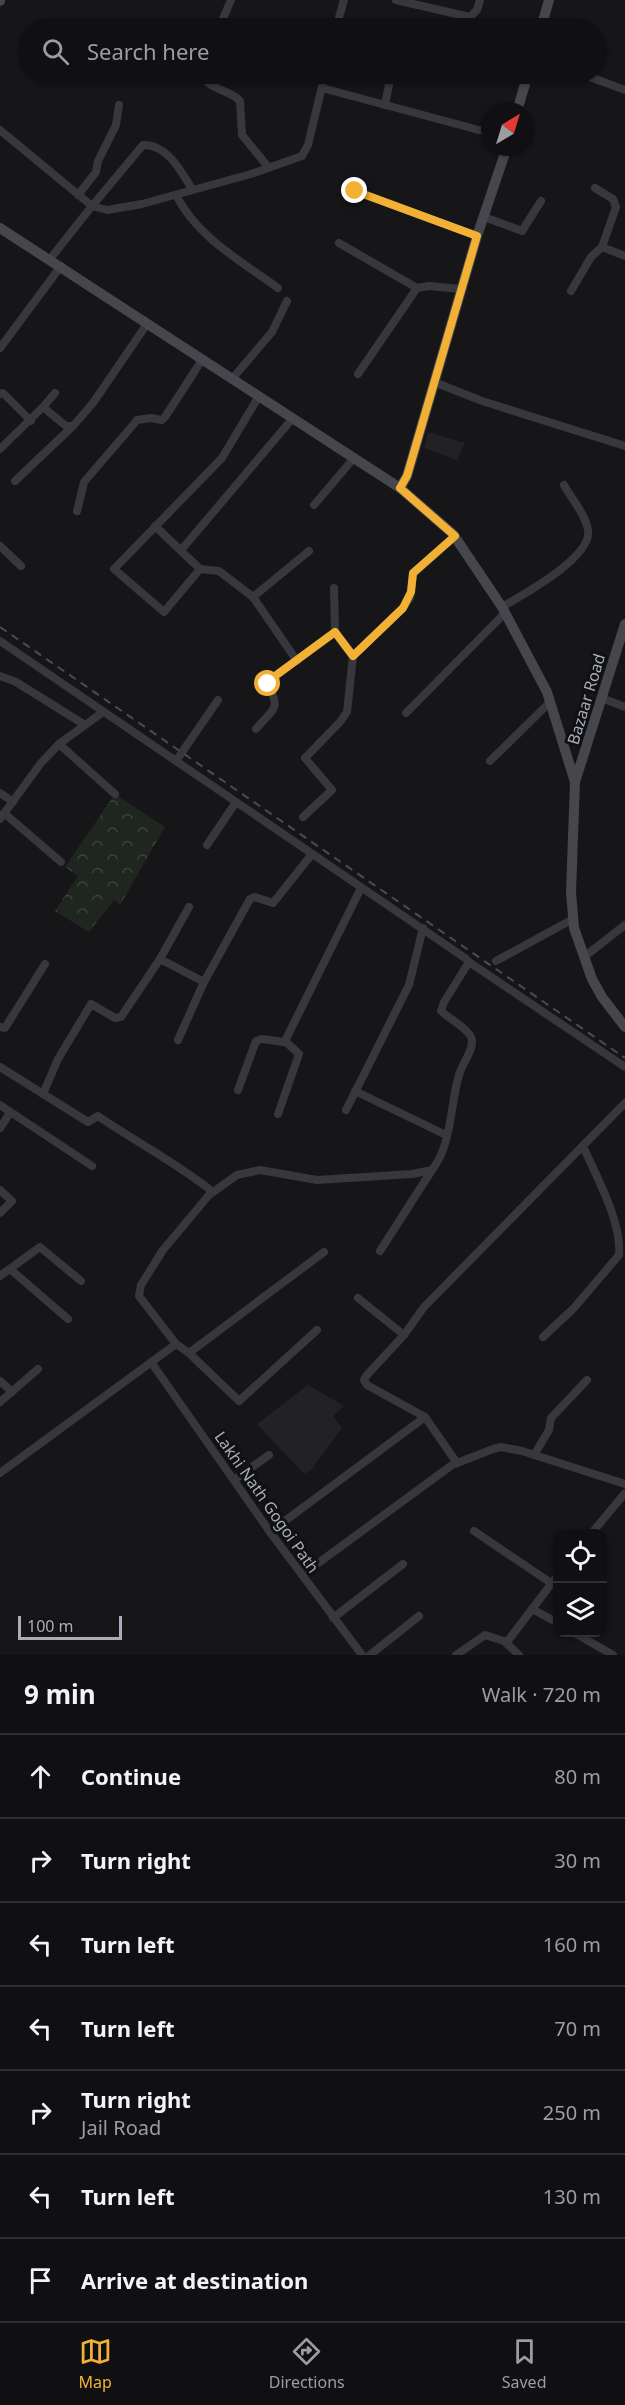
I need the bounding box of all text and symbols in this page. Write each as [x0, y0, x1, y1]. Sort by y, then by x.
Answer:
search box [18, 18, 607, 84]
icon: search [39, 35, 72, 68]
text: Search here [87, 36, 209, 66]
north arrow [481, 102, 535, 156]
route end [341, 177, 367, 203]
street label: Bazaar Road [562, 651, 610, 747]
route start [254, 670, 280, 696]
street label: Lakhi Nath Gogoi Path [210, 1427, 324, 1577]
map controls [553, 1529, 607, 1637]
button: locate [553, 1529, 607, 1583]
button: layers [553, 1583, 607, 1637]
scale bar [18, 1613, 122, 1640]
text: 100 m [27, 1615, 74, 1637]
text: 9 min [24, 1676, 96, 1712]
text: Walk · 720 m [482, 1681, 601, 1708]
icon: ahead [24, 1760, 57, 1793]
text: Continue [81, 1761, 181, 1791]
text: 80 m [554, 1763, 601, 1790]
icon: right [24, 1844, 57, 1877]
text: Turn right [81, 1845, 191, 1875]
text: 30 m [554, 1847, 601, 1874]
icon: left [24, 1928, 57, 1961]
text: Turn left [81, 1929, 175, 1959]
text: 160 m [543, 1931, 601, 1958]
icon: left [24, 2012, 57, 2045]
text: Turn left [81, 2013, 175, 2043]
text: 70 m [554, 2015, 601, 2042]
text: Turn right [81, 2084, 191, 2114]
icon: right [24, 2096, 57, 2129]
text: 250 m [543, 2099, 601, 2126]
text: Jail Road [81, 2114, 161, 2141]
icon: left [24, 2180, 57, 2213]
text: Turn left [81, 2181, 175, 2211]
text: 130 m [543, 2183, 601, 2210]
icon: arrive [24, 2264, 57, 2297]
text: Arrive at destination [81, 2265, 308, 2295]
tab: Map [78, 2335, 112, 2393]
tab: Directions [269, 2335, 345, 2393]
tab: Saved [502, 2335, 546, 2393]

